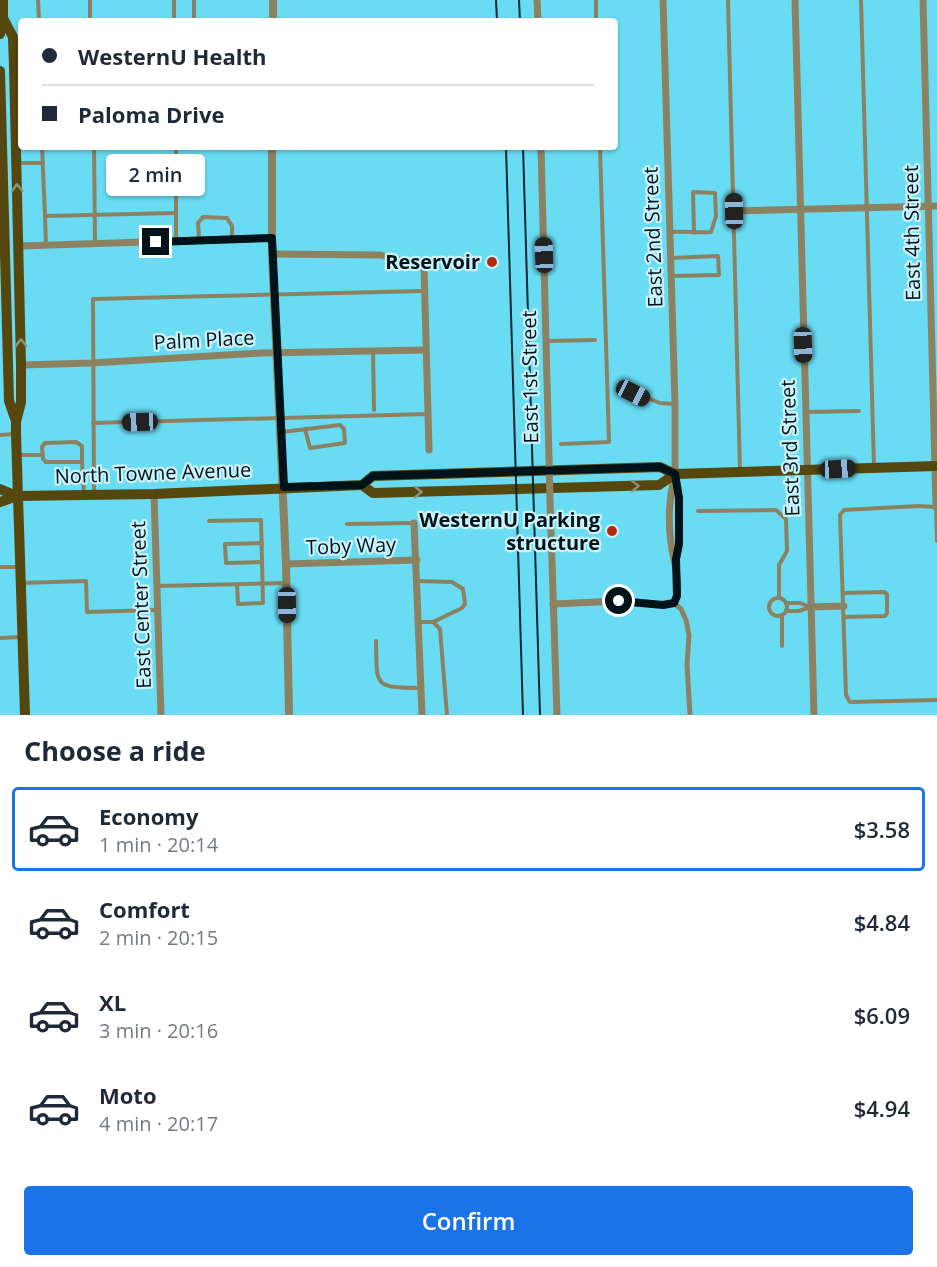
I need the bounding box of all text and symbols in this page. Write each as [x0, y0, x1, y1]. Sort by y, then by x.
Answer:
text: WesternU Health [78, 41, 266, 71]
text: Paloma Drive [78, 99, 225, 129]
callout: 2 min [106, 155, 206, 197]
text: 2 min [129, 161, 183, 188]
street label: East 4th Street [897, 165, 926, 301]
street label: East 2nd Street [637, 166, 668, 308]
one-way arrow [11, 183, 23, 192]
car [725, 193, 743, 229]
route end [142, 228, 169, 255]
car [534, 237, 554, 273]
place label: Reservoir [385, 248, 480, 275]
marker: Reservoir [485, 255, 499, 269]
street label: East 1st Street [515, 310, 544, 444]
street label: Palm Place [153, 323, 255, 356]
car [793, 327, 813, 363]
one-way arrow [14, 338, 27, 347]
car [613, 377, 653, 409]
street label: East 3rd Street [774, 379, 805, 517]
car [122, 412, 158, 432]
street label: North Towne Avenue [54, 456, 252, 489]
car [820, 459, 856, 479]
one-way arrow [630, 480, 639, 492]
one-way arrow [413, 485, 422, 498]
place label: WesternU Parking structure [419, 506, 601, 556]
street label: East Center Street [124, 521, 157, 689]
marker: WesternU Parking structure [605, 524, 619, 538]
street label: Toby Way [305, 530, 397, 561]
car [278, 587, 296, 623]
route start [605, 587, 632, 614]
text: Choose a ride [24, 732, 206, 769]
text: Economy [99, 801, 198, 831]
icon: car [27, 802, 81, 856]
text: $3.58 [854, 814, 910, 844]
text: 1 min · 20:14 [99, 831, 218, 858]
text: Comfort [99, 894, 190, 924]
icon: car [27, 895, 81, 949]
text: $4.84 [854, 907, 910, 937]
text: 2 min · 20:15 [99, 924, 218, 951]
text: XL [99, 987, 126, 1017]
icon: car [27, 988, 81, 1042]
text: $6.09 [854, 1000, 910, 1030]
text: 3 min · 20:16 [99, 1017, 218, 1044]
text: Moto [99, 1080, 157, 1110]
icon: car [27, 1081, 81, 1135]
text: $4.94 [854, 1093, 910, 1123]
text: 4 min · 20:17 [99, 1110, 218, 1137]
button: Confirm [24, 1186, 913, 1255]

